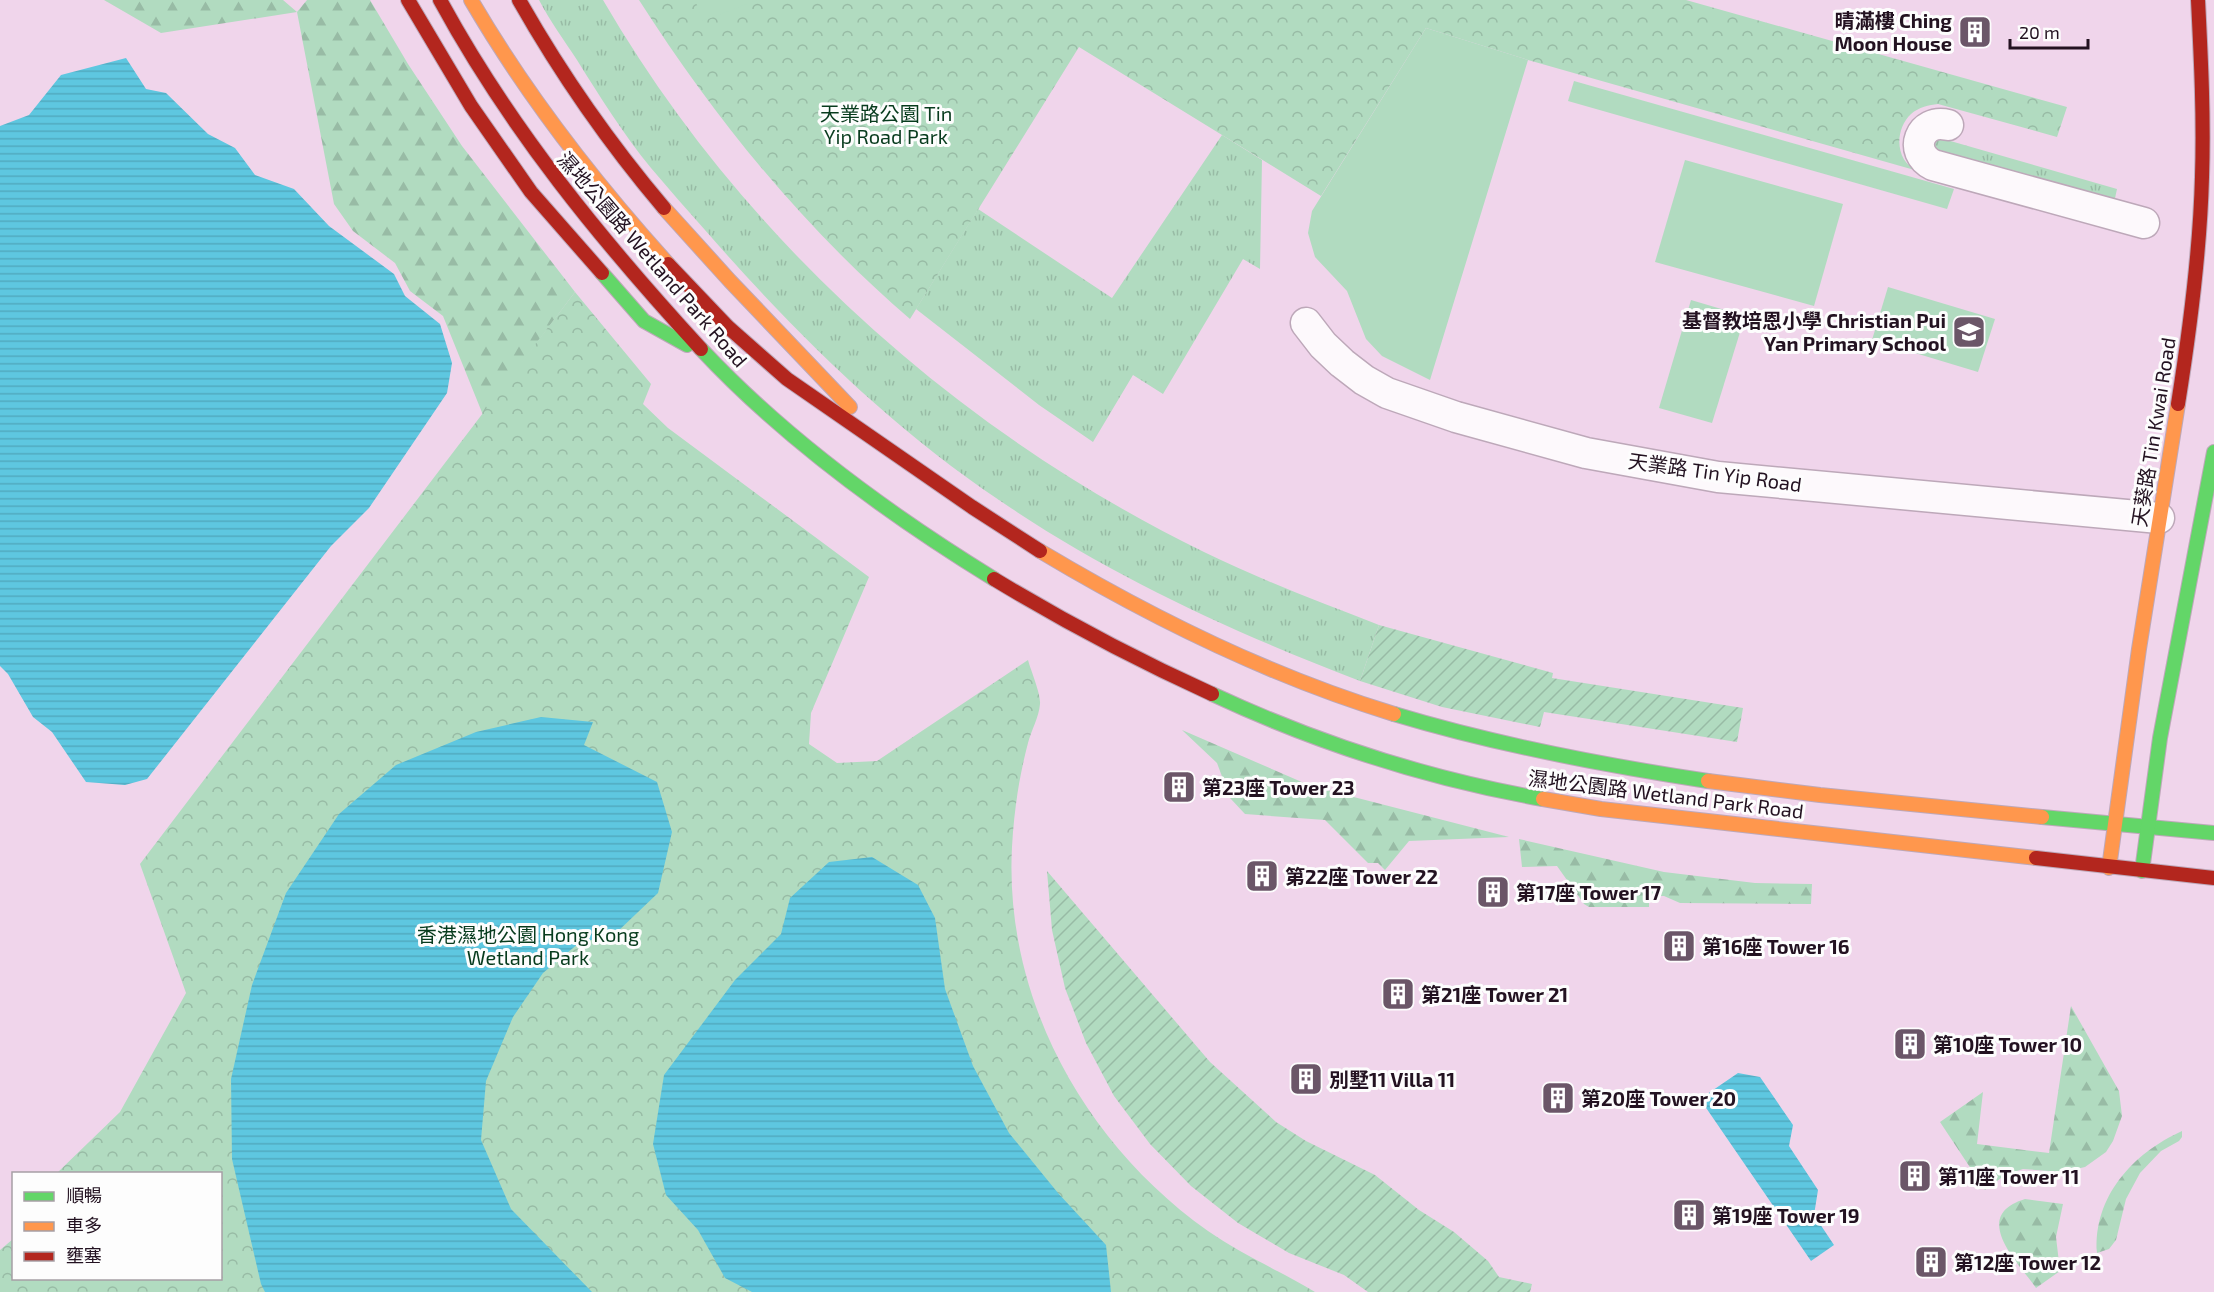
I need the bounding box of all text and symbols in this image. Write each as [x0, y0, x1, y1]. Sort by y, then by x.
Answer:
place label: 晴滿樓 Ching Moon House [1834, 8, 1952, 55]
scale bar [2010, 12, 2088, 50]
building icon: 晴滿樓 Ching Moon House [1957, 14, 1993, 50]
text: 20 m [2019, 21, 2060, 43]
park label: 天業路公園 Tin Yip Road Park [820, 101, 952, 148]
street label: 濕地公園路 Wetland Park Road [553, 147, 753, 371]
place label: 基督教培恩小學 Christian Pui Yan Primary School [1682, 308, 1946, 356]
school or university icon: 基督教培恩小學 Christian Pui Yan Primary School [1951, 314, 1987, 350]
street label: 天葵路 Tin Kwai Road [2126, 336, 2180, 528]
street label: 天業路 Tin Yip Road [1627, 448, 1803, 496]
street label: 濕地公園路 Wetland Park Road [1527, 765, 1805, 823]
building icon: 第23座 Tower 23 [1161, 769, 1197, 805]
place label: 第23座 Tower 23 [1202, 775, 1355, 799]
building icon: 第22座 Tower 22 [1244, 858, 1280, 894]
place label: 第22座 Tower 22 [1285, 864, 1438, 888]
building icon: 第17座 Tower 17 [1475, 874, 1511, 910]
place label: 第17座 Tower 17 [1516, 880, 1662, 904]
park label: 香港濕地公園 Hong Kong Wetland Park [417, 922, 639, 969]
building icon: 第16座 Tower 16 [1661, 928, 1697, 964]
place label: 第16座 Tower 16 [1702, 934, 1850, 958]
building icon: 第21座 Tower 21 [1380, 976, 1416, 1012]
place label: 第21座 Tower 21 [1421, 982, 1568, 1006]
building icon: 第10座 Tower 10 [1892, 1026, 1928, 1062]
place label: 第10座 Tower 10 [1933, 1032, 2082, 1056]
building icon: 別墅11 Villa 11 [1288, 1061, 1324, 1097]
place label: 別墅11 Villa 11 [1329, 1067, 1455, 1091]
building icon: 第20座 Tower 20 [1540, 1080, 1576, 1116]
place label: 第20座 Tower 20 [1581, 1086, 1736, 1110]
building icon: 第11座 Tower 11 [1897, 1158, 1933, 1194]
place label: 第11座 Tower 11 [1938, 1164, 2079, 1188]
legend [12, 1172, 222, 1280]
text: 順暢 [66, 1184, 102, 1206]
building icon: 第19座 Tower 19 [1671, 1197, 1707, 1233]
place label: 第19座 Tower 19 [1712, 1203, 1860, 1227]
text: 車多 [66, 1214, 102, 1236]
text: 壅塞 [66, 1244, 102, 1266]
building icon: 第12座 Tower 12 [1913, 1244, 1949, 1280]
place label: 第12座 Tower 12 [1954, 1250, 2101, 1274]

